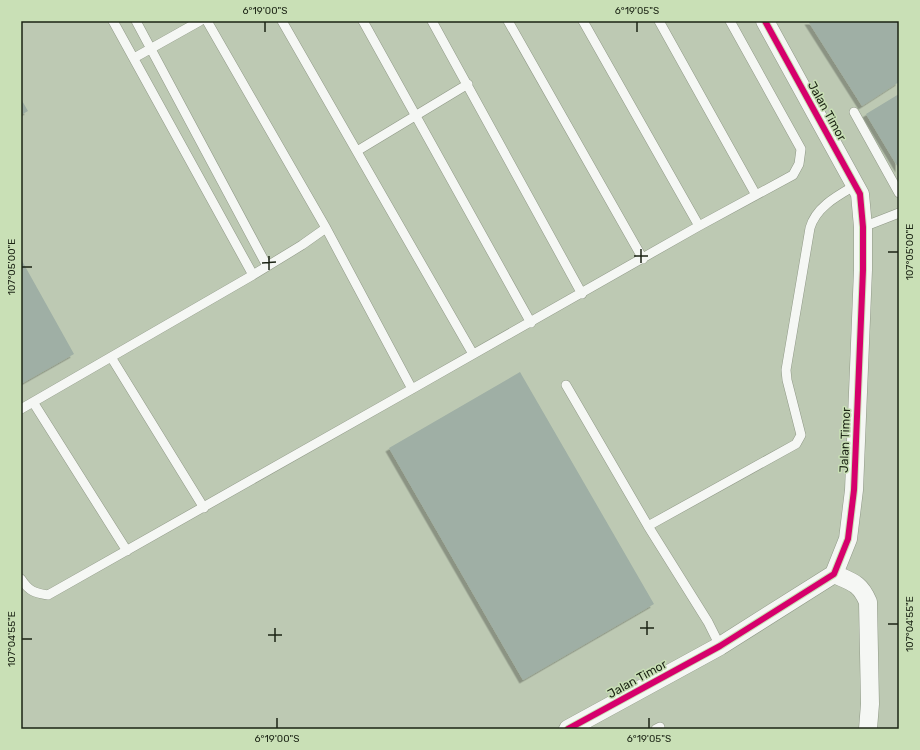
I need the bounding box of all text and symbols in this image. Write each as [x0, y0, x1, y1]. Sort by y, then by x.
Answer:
text: 6°19'00"S [243, 5, 287, 17]
text: 6°19'05"S [615, 5, 659, 17]
street label: Jalan Timor [805, 79, 849, 143]
text: 107°05'00"E [904, 224, 916, 280]
text: 107°05'00"E [6, 239, 18, 295]
street label: Jalan Timor [837, 407, 853, 473]
text: 107°04'55"E [904, 596, 916, 652]
text: 107°04'55"E [6, 611, 18, 667]
street label: Jalan Timor [605, 657, 669, 701]
text: 6°19'00"S [255, 733, 299, 745]
text: 6°19'05"S [627, 733, 671, 745]

